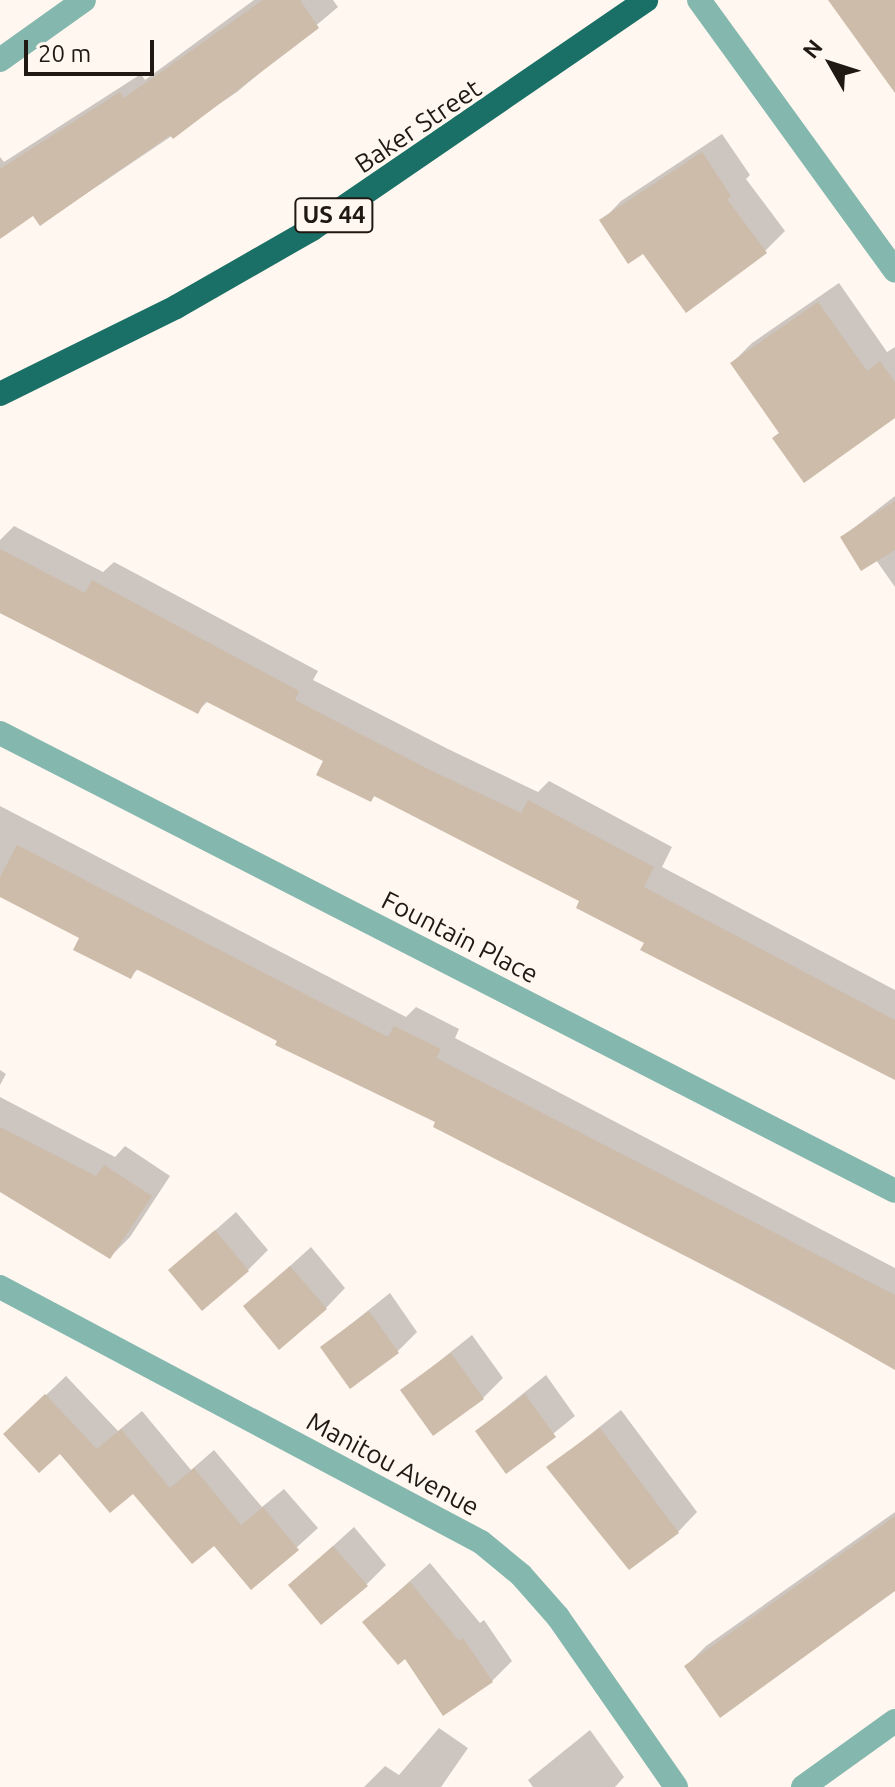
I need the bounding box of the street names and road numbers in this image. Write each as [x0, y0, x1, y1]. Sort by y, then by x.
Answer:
street label: Baker Street [349, 72, 487, 180]
road number: US 44 [294, 195, 374, 235]
street label: Fountain Place [377, 884, 543, 990]
street label: Manitou Avenue [301, 1405, 485, 1523]

